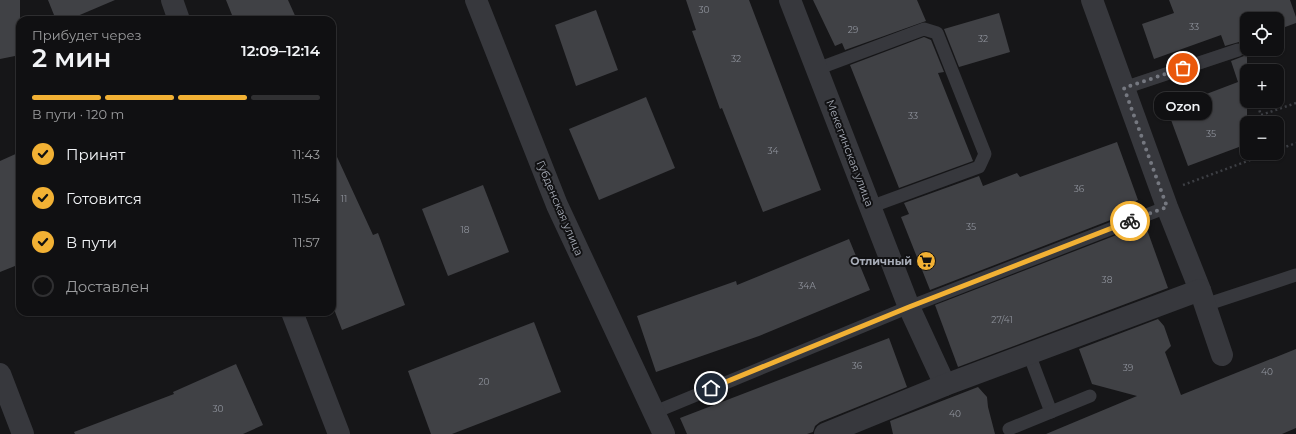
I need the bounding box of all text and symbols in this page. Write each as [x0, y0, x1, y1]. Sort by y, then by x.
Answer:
house number: 30 [698, 4, 710, 15]
map controls [1240, 12, 1284, 160]
button: locate [1240, 12, 1284, 56]
house number: 33 [1189, 21, 1199, 32]
house number: 29 [848, 24, 859, 35]
text: Прибудет через [32, 27, 141, 43]
house number: 32 [978, 33, 988, 44]
text: 12:09–12:14 [241, 41, 320, 60]
text: 2 мин [32, 42, 111, 74]
pin [1166, 51, 1200, 85]
house number: 32 [731, 53, 741, 64]
icon: bag [1172, 57, 1194, 79]
button: + [1240, 64, 1284, 108]
callout: Ozon [1154, 92, 1212, 120]
street label: Мекегинская улица [823, 98, 877, 208]
text: Ozon [1165, 98, 1201, 114]
text: В пути · 120 m [32, 106, 124, 122]
house number: 33 [908, 110, 918, 121]
button: − [1240, 116, 1284, 160]
house number: 35 [1206, 128, 1216, 139]
icon: check [32, 143, 54, 165]
text: Принят [66, 145, 125, 164]
house number: 34 [767, 145, 779, 156]
text: 11:43 [292, 146, 320, 162]
street label: Губденская улица [534, 158, 586, 258]
house number: 36 [1074, 183, 1085, 194]
icon: check [32, 187, 54, 209]
text: Готовится [66, 189, 142, 208]
text: 11:54 [292, 190, 320, 206]
house number: 11 [341, 193, 347, 204]
courier [1110, 201, 1150, 241]
icon: bike [1119, 210, 1141, 232]
house number: 35 [966, 221, 976, 232]
house number: 18 [461, 224, 470, 235]
icon: check [32, 231, 54, 253]
text: В пути [66, 233, 117, 252]
text: 11:57 [293, 234, 320, 250]
supermarket icon: Отличный [915, 250, 937, 272]
place label: Отличный [850, 254, 912, 268]
house number: 38 [1102, 274, 1113, 285]
text: Доставлен [66, 277, 149, 296]
house number: 34А [798, 280, 816, 291]
house number: 27/41 [991, 314, 1013, 325]
house number: 36 [852, 360, 863, 371]
house number: 39 [1123, 362, 1134, 373]
house number: 40 [1261, 366, 1273, 377]
pin [694, 371, 728, 405]
house number: 20 [478, 376, 490, 387]
icon: home [700, 377, 722, 399]
house number: 30 [212, 403, 224, 414]
house number: 40 [949, 408, 961, 419]

